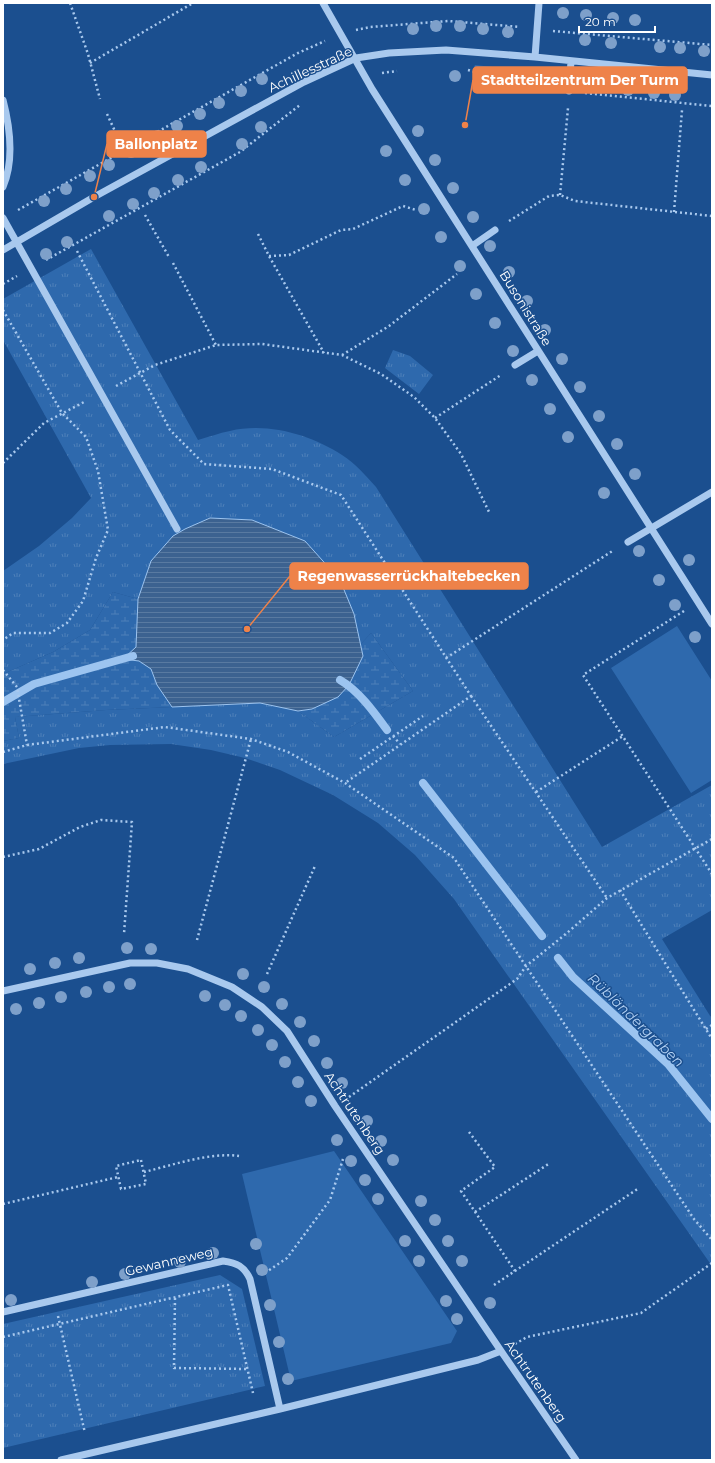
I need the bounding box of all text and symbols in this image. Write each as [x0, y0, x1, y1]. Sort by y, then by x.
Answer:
scale bar [579, 8, 655, 34]
text: 20 m [585, 14, 616, 29]
street label: Achillesstraße [266, 43, 355, 95]
callout: Stadtteilzentrum Der Turm [473, 67, 687, 93]
text: Stadtteilzentrum Der Turm [481, 71, 679, 89]
callout: Ballonplatz [107, 131, 206, 157]
text: Ballonplatz [115, 135, 198, 153]
street label: Busonistraße [496, 267, 556, 349]
callout: Regenwasserrückhaltebecken [290, 563, 528, 589]
text: Regenwasserrückhaltebecken [298, 567, 520, 585]
water label: Rübländergraben [584, 969, 688, 1071]
street label: Achtrutenberg [321, 1068, 389, 1158]
street label: Gewanneweg [123, 1243, 215, 1279]
street label: Achtrutenberg [502, 1337, 570, 1425]

